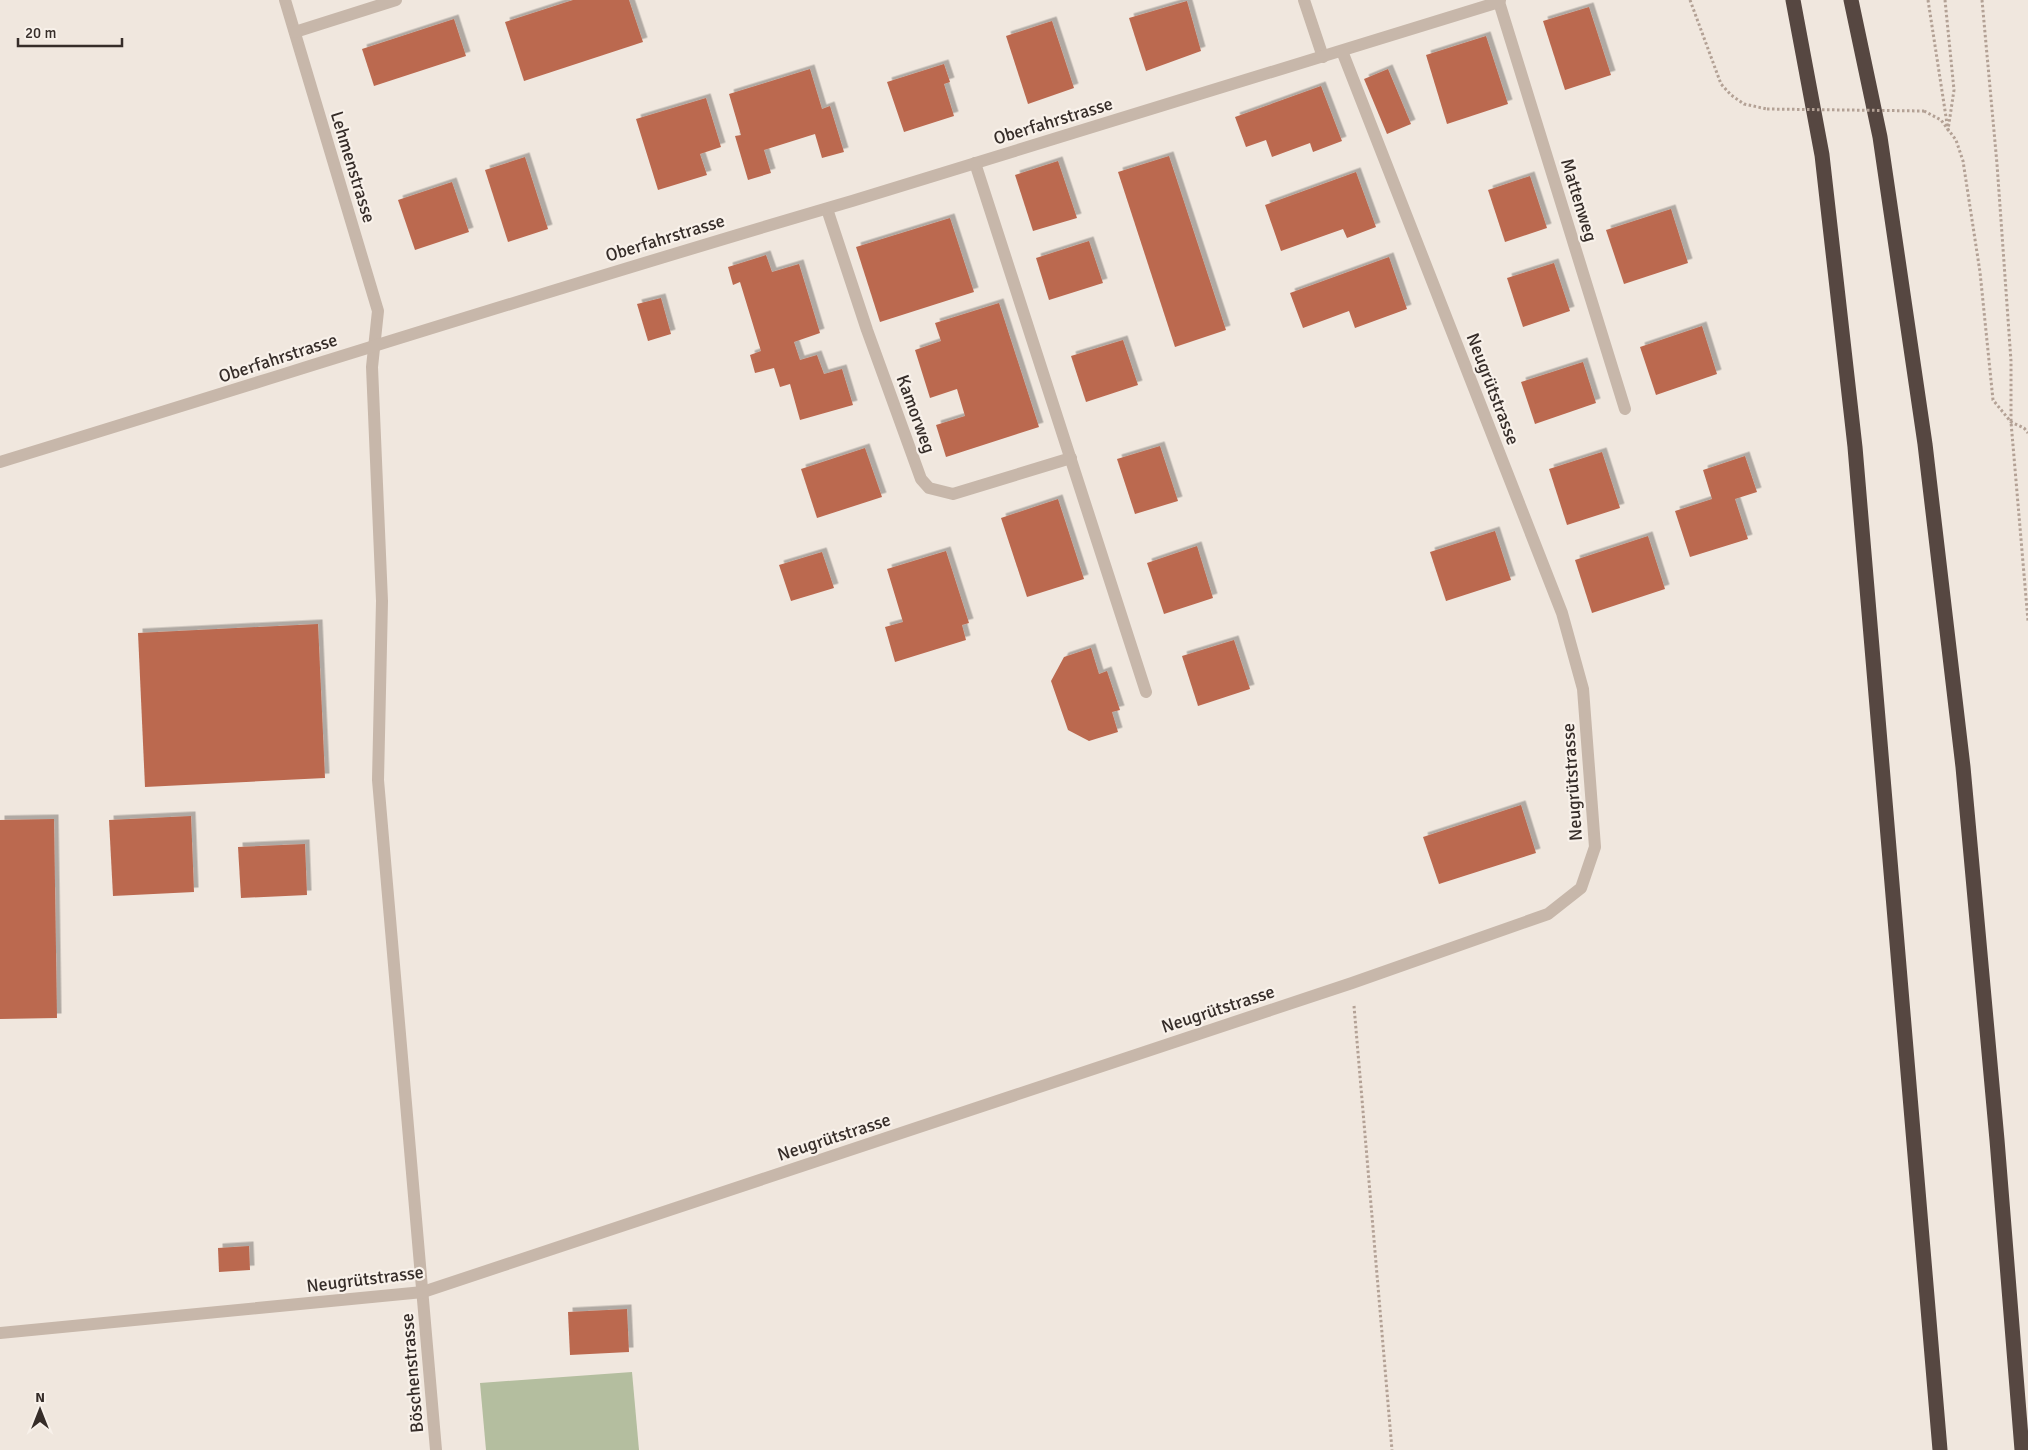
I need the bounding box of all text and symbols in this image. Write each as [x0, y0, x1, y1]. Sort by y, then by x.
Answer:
scale bar [18, 15, 121, 47]
text: 20 m [25, 24, 56, 42]
street label: Oberfahrstrasse [991, 92, 1115, 150]
street label: Lehmenstrasse [326, 109, 380, 225]
street label: Mattenweg [1556, 156, 1602, 244]
street label: Oberfahrstrasse [603, 209, 727, 267]
street label: Oberfahrstrasse [216, 328, 340, 388]
street label: Neugrütstrasse [1462, 330, 1524, 448]
street label: Kamorweg [892, 372, 940, 456]
street label: Neugrütstrasse [1557, 722, 1587, 842]
street label: Neugrütstrasse [1159, 980, 1277, 1038]
street label: Neugrütstrasse [775, 1108, 893, 1166]
street label: Neugrütstrasse [305, 1261, 425, 1297]
street label: Böschenstrasse [396, 1312, 428, 1434]
north arrow [15, 1385, 65, 1435]
text: N [35, 1389, 45, 1406]

